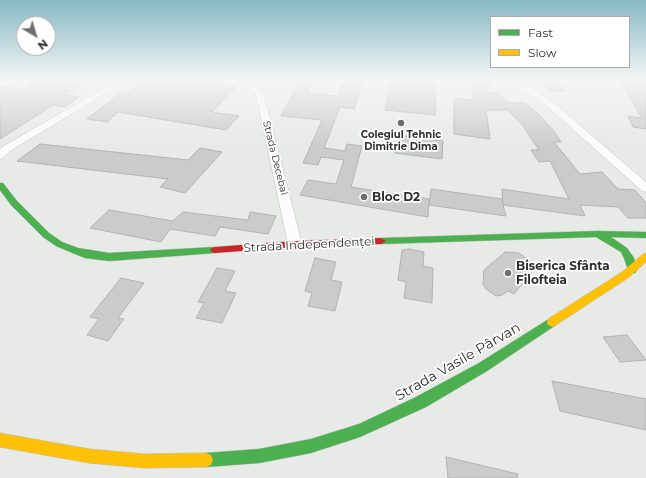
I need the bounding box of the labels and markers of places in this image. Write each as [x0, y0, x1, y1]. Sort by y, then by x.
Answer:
marker: Colegiul Tehnic Dimitrie Dima [396, 118, 406, 128]
place label: Colegiul Tehnic Dimitrie Dima [361, 129, 441, 152]
place label: Bloc D2 [372, 190, 420, 204]
marker: Bloc D2 [359, 192, 369, 202]
place label: Biserica Sfânta Filofteia [516, 259, 610, 287]
marker: Biserica Sfânta Filofteia [503, 268, 513, 278]

